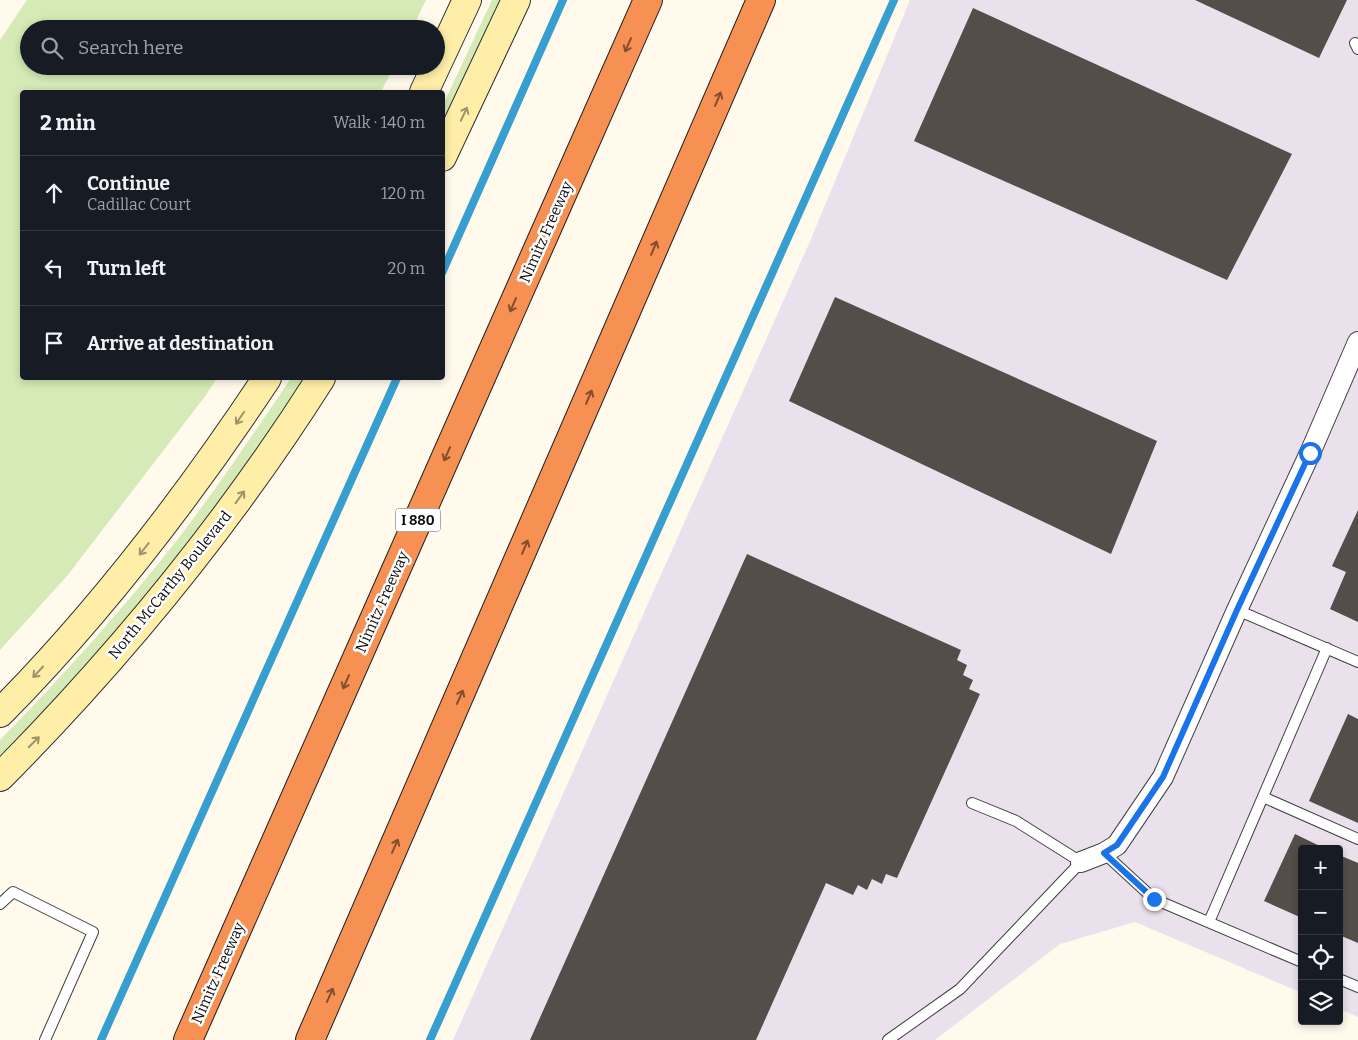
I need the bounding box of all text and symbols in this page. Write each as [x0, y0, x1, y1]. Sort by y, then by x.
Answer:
search box [20, 20, 445, 75]
icon: search [38, 34, 66, 62]
text: Search here [78, 36, 183, 59]
one-way arrow [623, 37, 633, 52]
one-way arrow [714, 92, 724, 107]
one-way arrow [460, 107, 469, 122]
text: 2 min [40, 110, 96, 136]
text: Walk · 140 m [333, 113, 425, 132]
text: Continue [87, 172, 170, 195]
icon: ahead [40, 179, 68, 207]
street label: Nimitz Freeway [516, 179, 576, 285]
text: 120 m [381, 184, 425, 203]
text: Cadillac Court [87, 195, 191, 214]
one-way arrow [649, 241, 659, 256]
icon: left [40, 254, 68, 282]
text: Turn left [87, 257, 166, 280]
text: 20 m [388, 259, 425, 278]
one-way arrow [508, 297, 518, 312]
icon: arrive [40, 329, 68, 357]
text: Arrive at destination [87, 332, 274, 355]
one-way arrow [585, 390, 595, 405]
one-way arrow [235, 411, 245, 425]
route start [1299, 442, 1322, 465]
one-way arrow [442, 446, 452, 461]
one-way arrow [235, 490, 245, 504]
street label: North McCarthy Boulevard [105, 507, 235, 663]
road number: I 880 [396, 508, 440, 532]
one-way arrow [521, 539, 530, 555]
one-way arrow [139, 542, 149, 556]
street label: Nimitz Freeway [352, 549, 412, 655]
one-way arrow [32, 666, 44, 679]
one-way arrow [341, 674, 351, 689]
one-way arrow [455, 690, 465, 705]
one-way arrow [28, 736, 40, 749]
one-way arrow [390, 839, 400, 854]
map controls [1298, 845, 1343, 1025]
button: + [1298, 845, 1343, 890]
route end [1143, 888, 1166, 911]
button: − [1298, 890, 1343, 935]
street label: Nimitz Freeway [188, 920, 248, 1026]
button: locate [1298, 935, 1343, 980]
button: layers [1298, 980, 1343, 1025]
one-way arrow [325, 988, 335, 1003]

